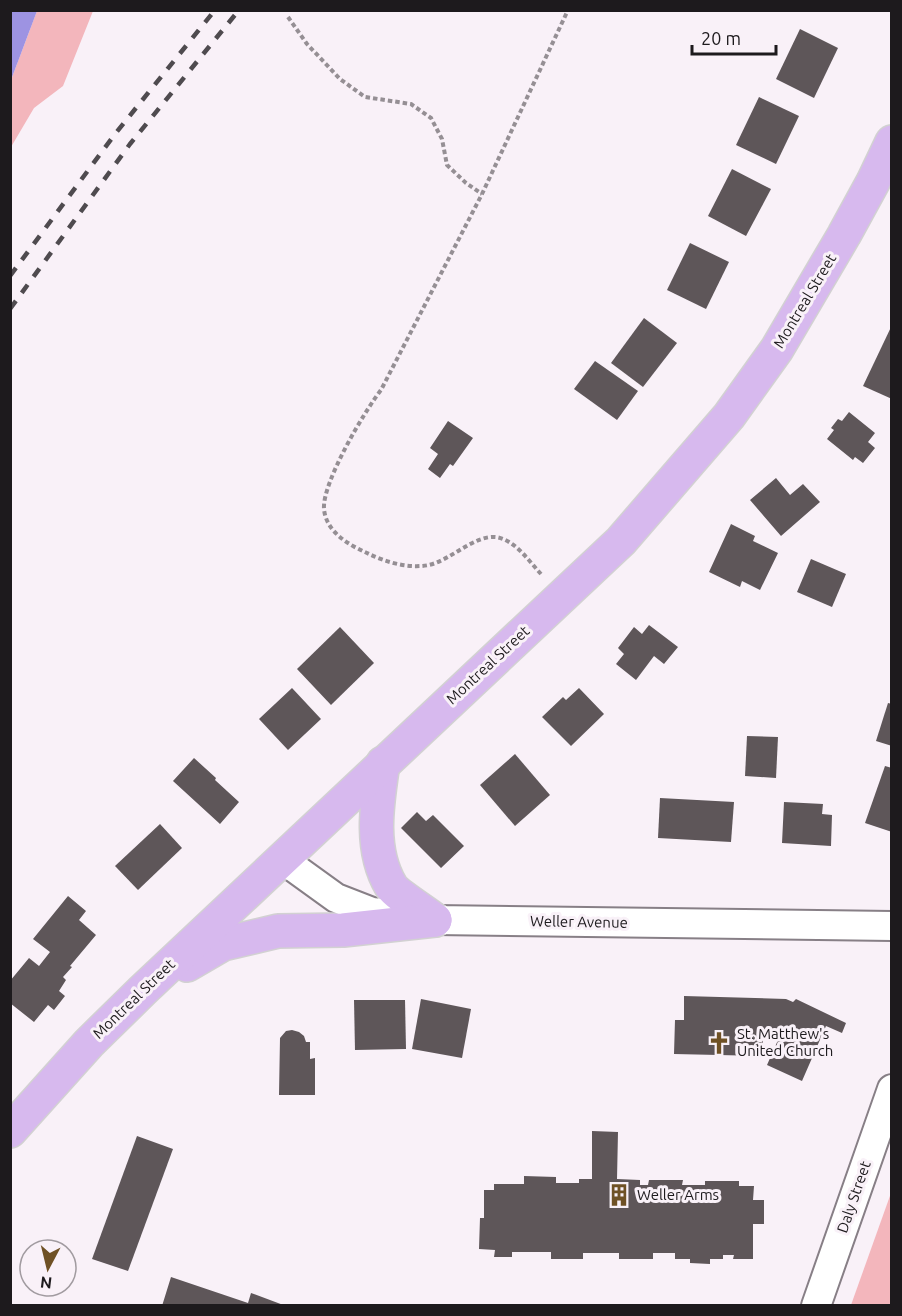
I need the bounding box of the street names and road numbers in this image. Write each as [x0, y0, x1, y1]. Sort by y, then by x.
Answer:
street label: Montreal Street [770, 250, 840, 351]
street label: Montreal Street [443, 622, 533, 707]
street label: Weller Avenue [530, 912, 628, 931]
street label: Montreal Street [89, 955, 178, 1042]
street label: Daly Street [833, 1159, 874, 1235]

